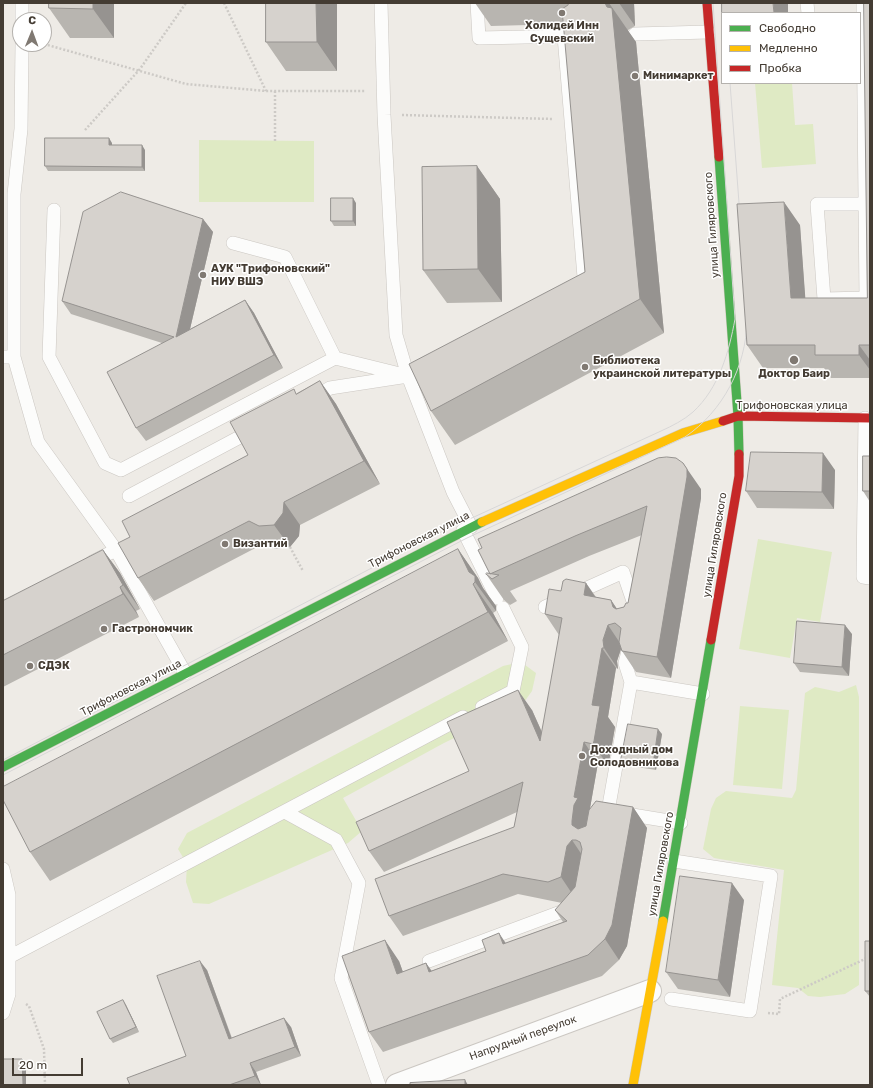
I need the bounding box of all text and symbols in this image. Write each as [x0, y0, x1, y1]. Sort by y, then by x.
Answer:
marker: Холидей Инн Сущевский [557, 8, 567, 18]
north arrow [12, 12, 52, 52]
legend [721, 12, 861, 84]
text: С [28, 14, 36, 27]
place label: Холидей Инн Сущевский [525, 19, 599, 45]
text: Свободно [759, 21, 816, 35]
text: Медленно [759, 41, 818, 55]
text: Пробка [759, 61, 802, 75]
place label: Минимаркет [643, 69, 714, 83]
marker: Минимаркет [630, 71, 640, 81]
street label: улица Гиляровского [702, 172, 722, 278]
place label: АУК "Трифоновский" НИУ ВШЭ [211, 262, 330, 288]
marker: АУК "Трифоновский" НИУ ВШЭ [198, 270, 208, 280]
place label: Библиотека украинской литературы [593, 354, 731, 380]
marker: Доктор Баир [788, 354, 800, 366]
marker: Библиотека украинской литературы [580, 362, 590, 372]
place label: Доктор Баир [758, 367, 830, 381]
street label: Трифоновская улица [736, 399, 848, 413]
street label: улица Гиляровского [700, 492, 730, 598]
street label: Трифоновская улица [366, 509, 472, 571]
place label: Византий [233, 537, 287, 551]
marker: Византий [220, 539, 230, 549]
place label: Гастрономчик [112, 622, 193, 636]
marker: Гастрономчик [99, 624, 109, 634]
street label: Трифоновская улица [78, 657, 184, 719]
place label: СДЭК [38, 659, 70, 673]
marker: СДЭК [25, 661, 35, 671]
place label: Доходный дом Солодовникова [590, 743, 679, 769]
marker: Доходный дом Солодовникова [577, 751, 587, 761]
street label: улица Гиляровского [645, 811, 677, 917]
street label: Напрудный переулок [468, 1013, 578, 1063]
scale bar [14, 1050, 85, 1076]
text: 20 m [19, 1058, 47, 1072]

